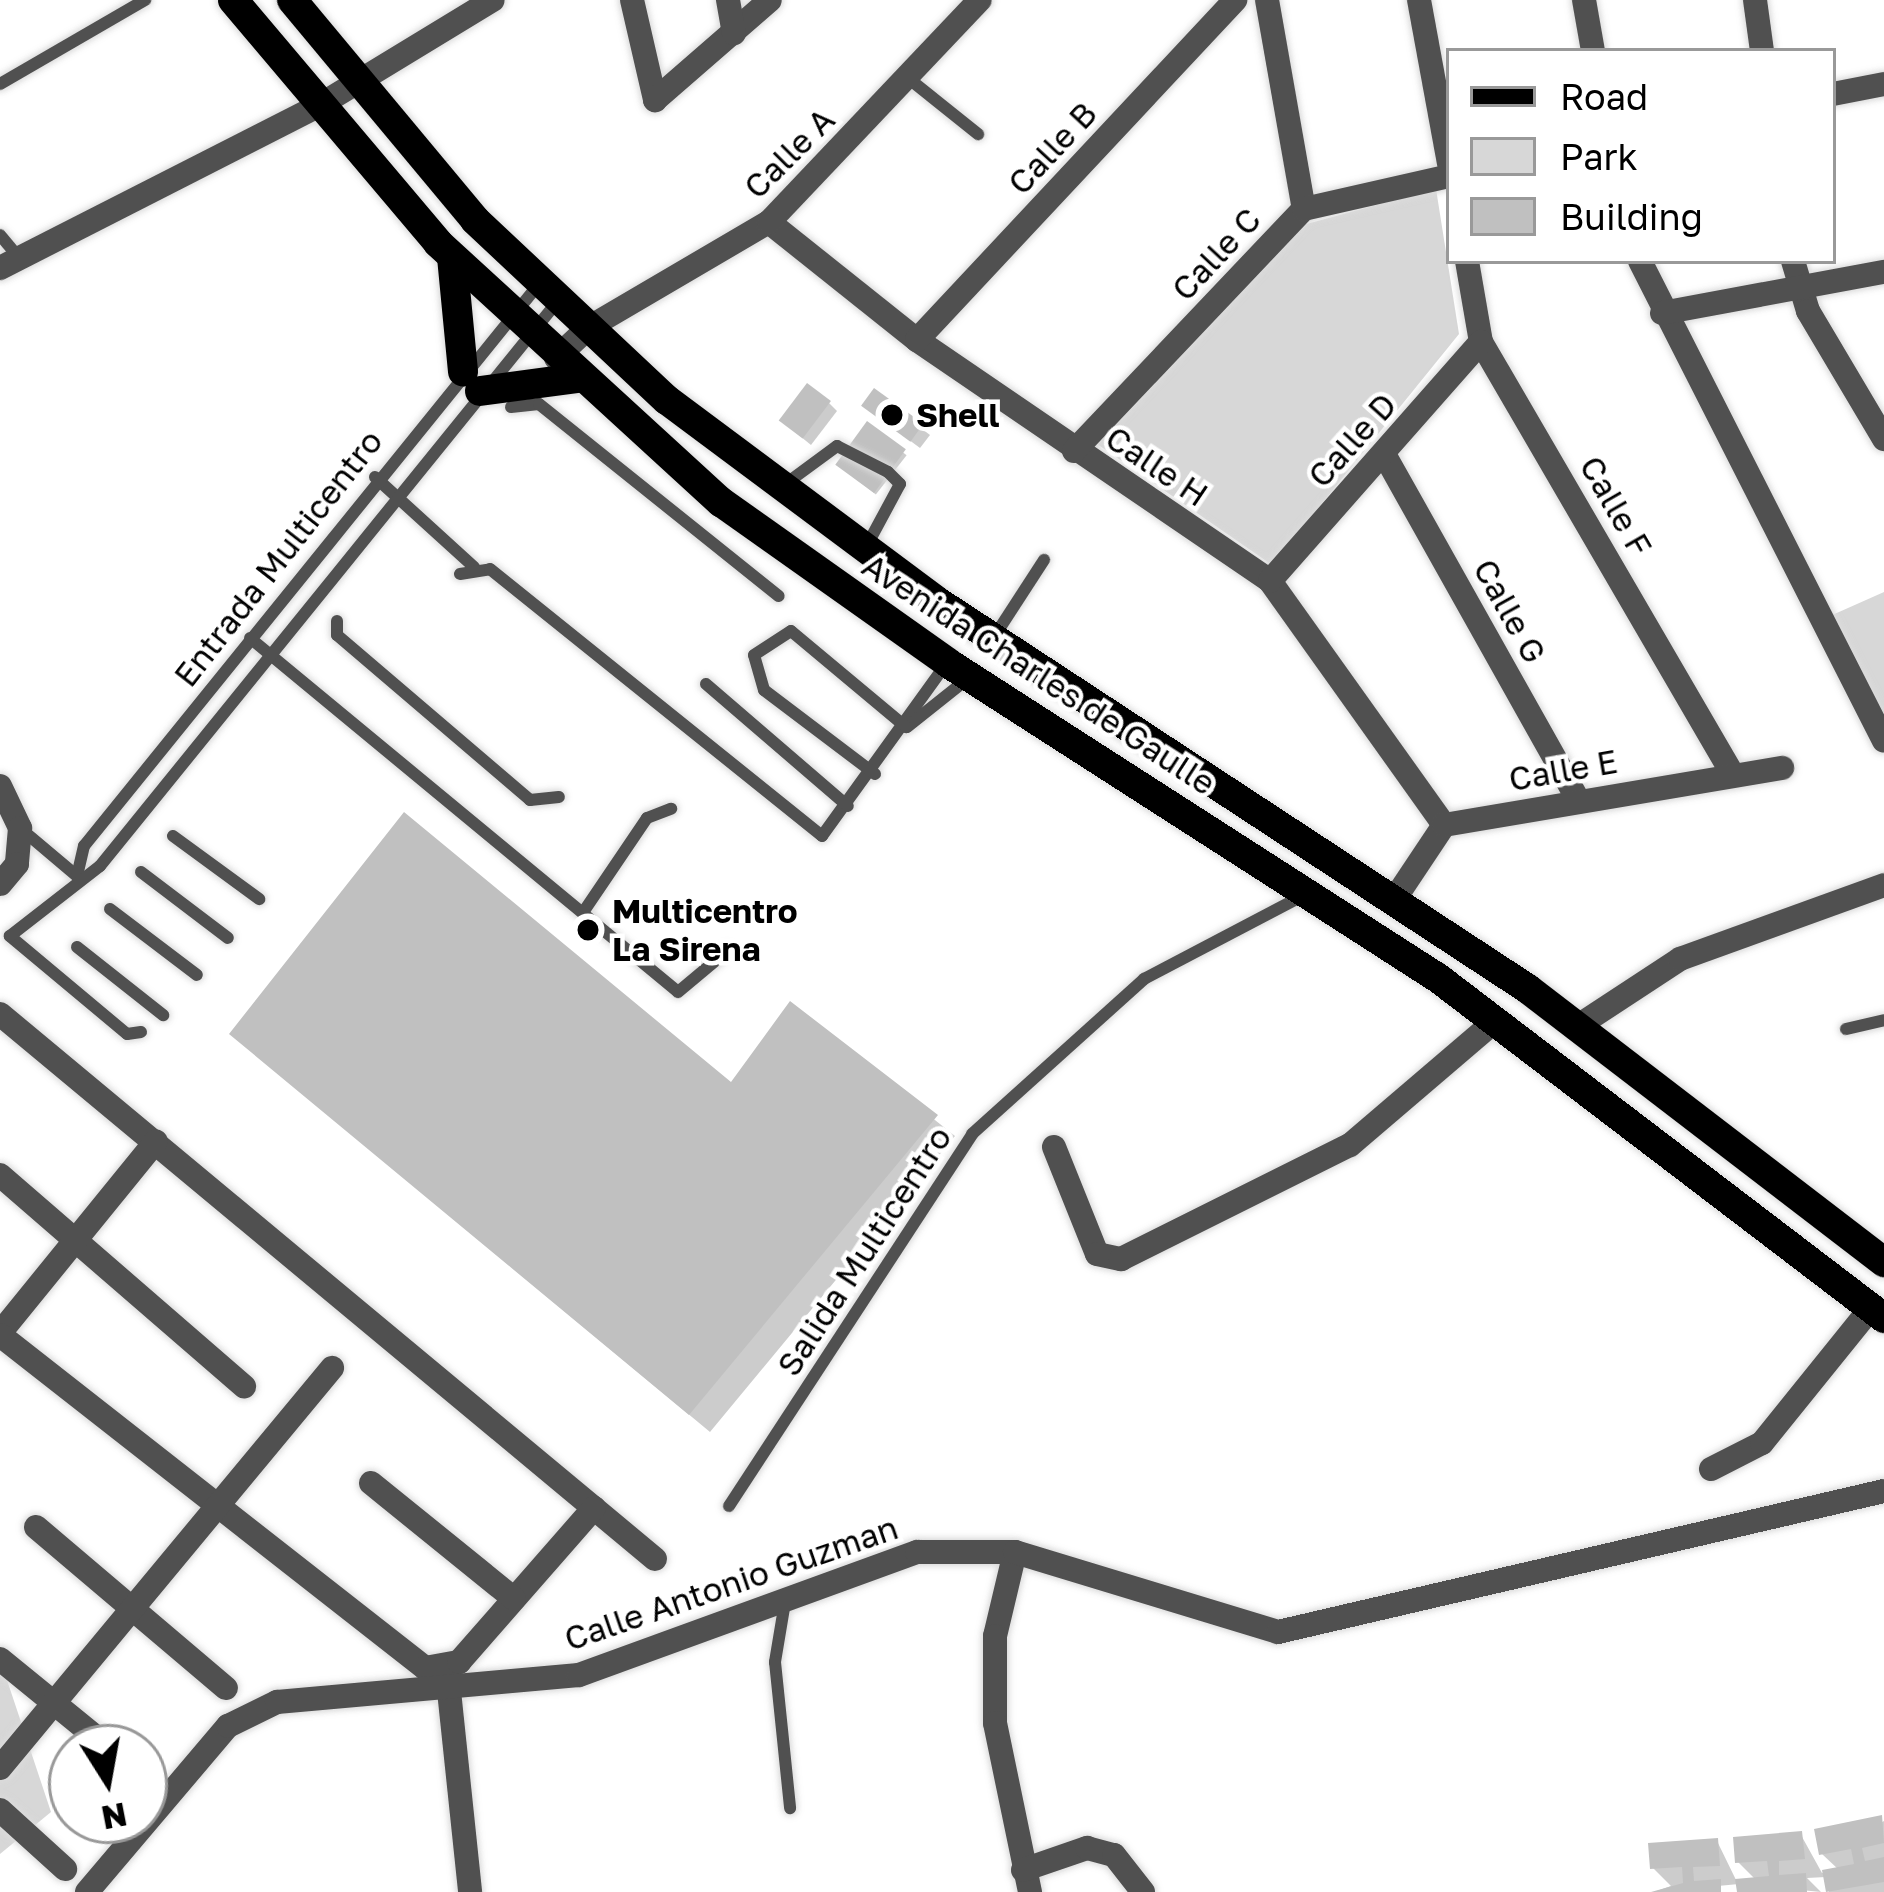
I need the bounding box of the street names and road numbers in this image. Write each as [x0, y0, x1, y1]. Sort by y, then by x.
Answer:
street label: Calle B [1000, 94, 1104, 202]
street label: Calle A [736, 100, 842, 206]
street label: Calle C [1163, 200, 1269, 308]
street label: Calle D [1300, 385, 1404, 495]
street label: Calle H [1099, 418, 1215, 514]
street label: Entrada Multicentro [166, 422, 390, 694]
street label: Calle F [1572, 449, 1660, 563]
street label: Avenida Charles de Gaulle [855, 545, 1223, 803]
street label: Calle G [1465, 552, 1555, 670]
street label: Calle E [1506, 741, 1620, 799]
street label: Salida Multicentro [769, 1119, 959, 1383]
street label: Calle Antonio Guzman [559, 1507, 903, 1659]

